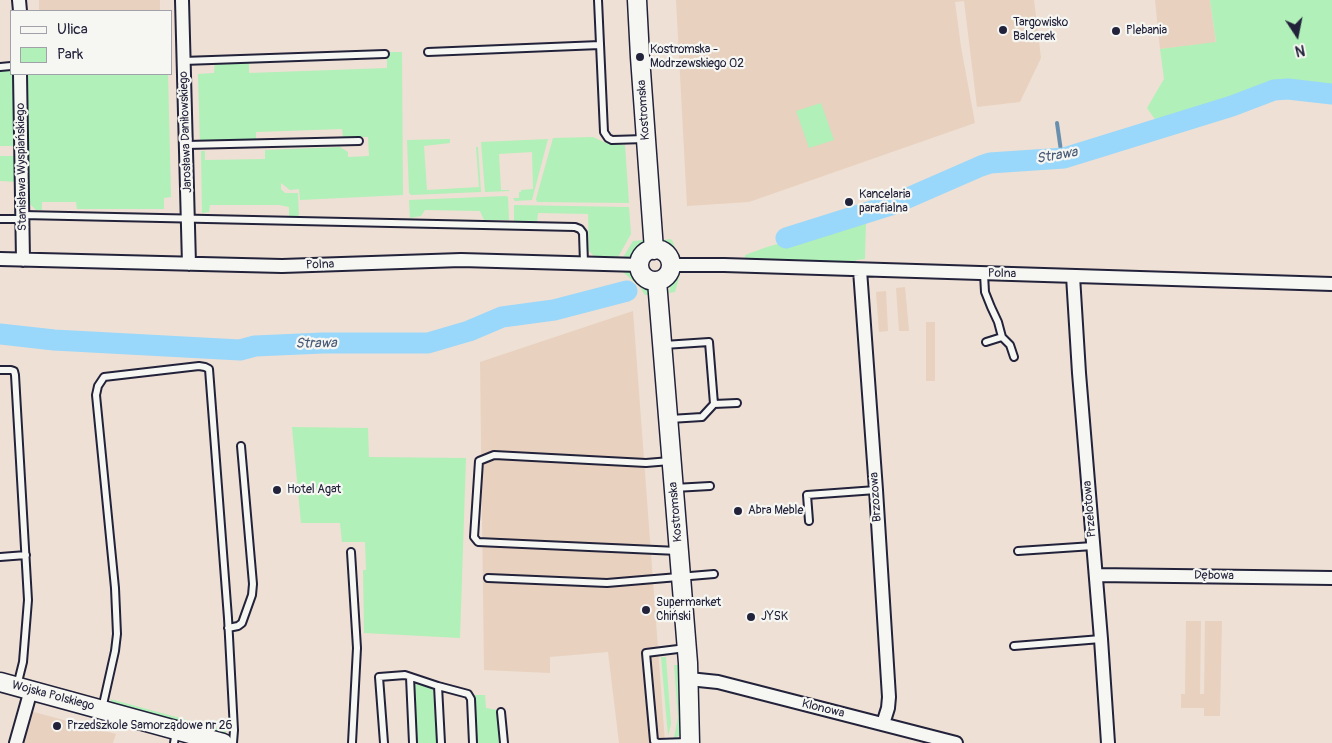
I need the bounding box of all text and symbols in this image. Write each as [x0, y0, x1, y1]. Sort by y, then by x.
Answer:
legend [10, 10, 172, 75]
north arrow [1272, 10, 1322, 60]
place label: Targowisko Balcerek [1013, 16, 1068, 44]
text: Ulica [57, 20, 88, 39]
marker: Targowisko Balcerek [997, 24, 1009, 36]
place label: Plebania [1126, 24, 1167, 38]
marker: Plebania [1110, 25, 1122, 37]
text: N [1294, 41, 1306, 59]
place label: Kostromska - Modrzewskiego 02 [650, 43, 744, 71]
text: Park [57, 45, 83, 64]
marker: Kostromska - Modrzewskiego 02 [634, 51, 646, 63]
street label: Jarosława Daniłowskiego [177, 71, 195, 193]
street label: Kostromska [635, 79, 653, 141]
street label: Stanisława Wyspiańskiego [14, 103, 30, 231]
water label: Strawa [1035, 144, 1079, 168]
place label: Kancelaria parafialna [859, 188, 911, 216]
marker: Kancelaria parafialna [843, 196, 855, 208]
street label: Polna [306, 257, 334, 273]
street label: Polna [988, 267, 1016, 281]
water label: Strawa [295, 335, 337, 353]
street label: Brzozowa [867, 472, 885, 522]
street label: Przelotowa [1080, 480, 1100, 538]
street label: Kostromska [666, 481, 686, 543]
place label: Hotel Agat [287, 483, 341, 497]
marker: Hotel Agat [271, 484, 283, 496]
place label: Abra Meble [748, 504, 803, 518]
marker: Abra Meble [732, 505, 744, 517]
street label: Dębowa [1194, 568, 1234, 584]
place label: Supermarket Chiński [656, 596, 721, 624]
marker: Supermarket Chiński [640, 604, 652, 616]
place label: JYSK [761, 610, 788, 624]
marker: JYSK [745, 611, 757, 623]
street label: Wojska Polskiego [10, 678, 96, 714]
street label: Klonowa [800, 697, 846, 721]
place label: Przedszkole Samorządowe nr 26 [67, 719, 233, 733]
marker: Przedszkole Samorządowe nr 26 [51, 720, 63, 732]

